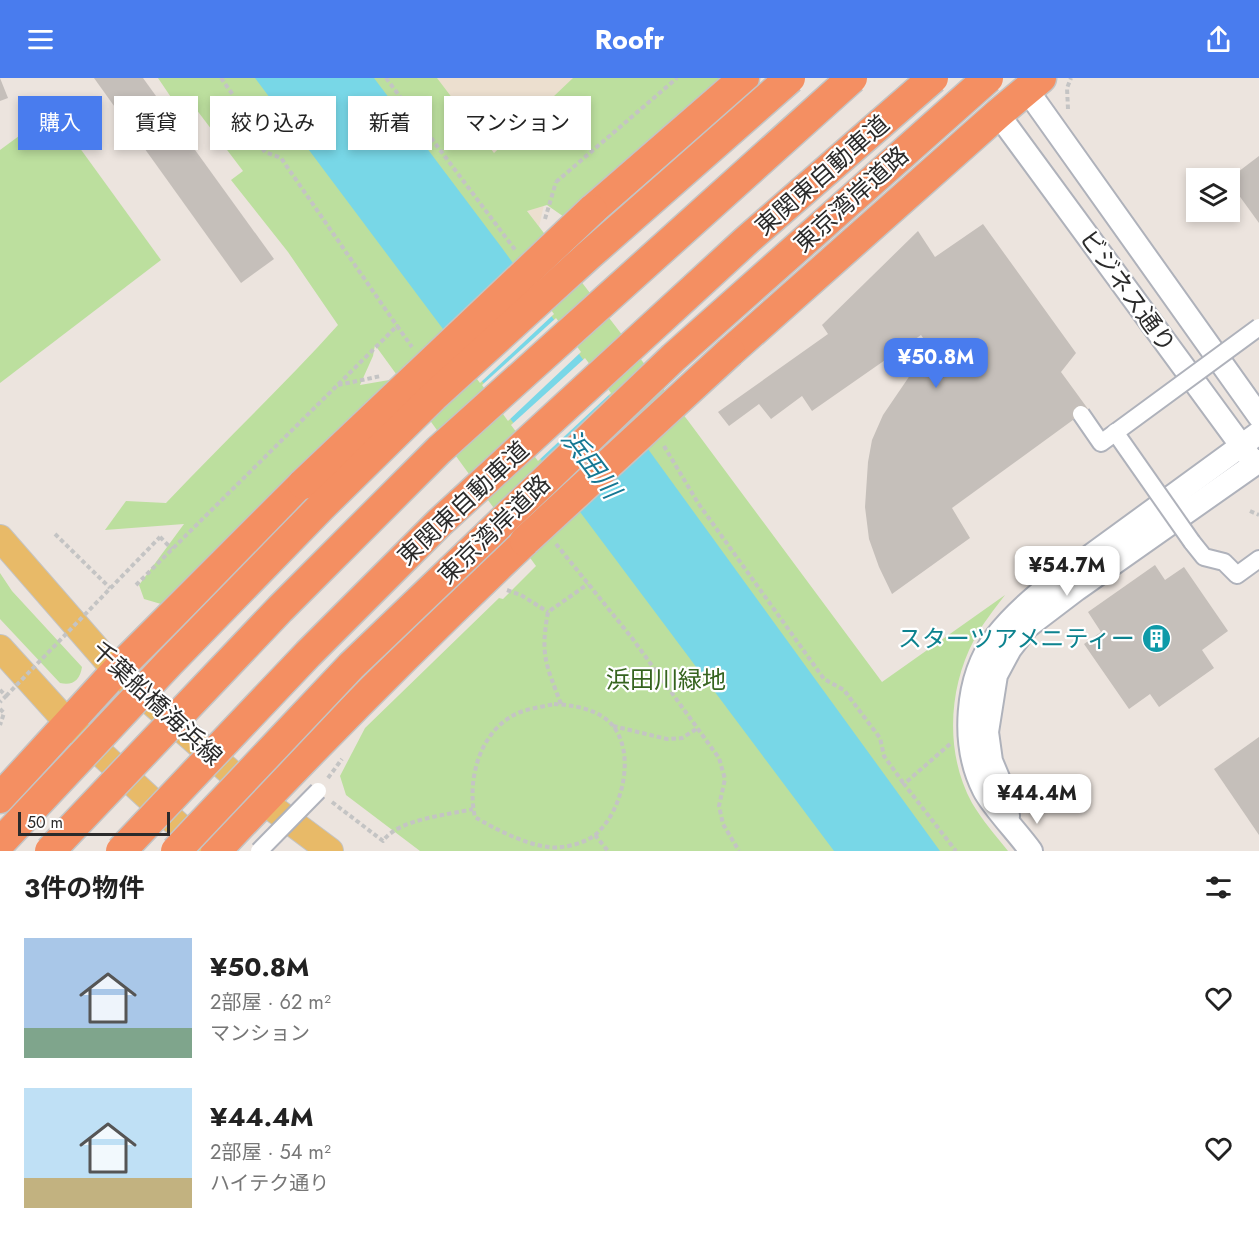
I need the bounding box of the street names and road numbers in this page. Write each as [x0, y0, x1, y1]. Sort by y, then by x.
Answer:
street label: 東関東自動車道 [747, 107, 897, 243]
street label: 東京湾岸道路 [786, 138, 916, 260]
street label: ビジネス通り [1072, 222, 1184, 360]
street label: 東関東自動車道 [390, 433, 536, 573]
street label: 東京湾岸道路 [430, 466, 558, 592]
street label: 千葉船橋海浜線 [84, 633, 230, 773]

